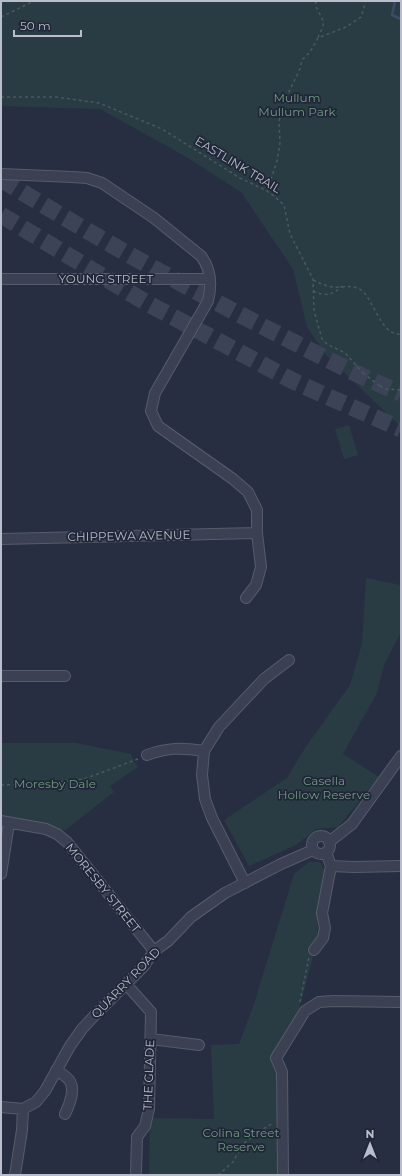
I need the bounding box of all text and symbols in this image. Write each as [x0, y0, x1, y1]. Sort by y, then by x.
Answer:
scale bar [14, 12, 81, 38]
text: 50 m [20, 18, 51, 33]
park label: Mullum Mullum Park [258, 90, 336, 119]
street label: EASTLINK TRAIL [192, 133, 284, 196]
street label: YOUNG STREET [59, 271, 153, 286]
street label: CHIPPEWA AVENUE [67, 527, 191, 544]
park label: Casella Hollow Reserve [278, 773, 370, 802]
park label: Moresby Dale [14, 776, 96, 791]
street label: MORESBY STREET [63, 840, 144, 935]
street label: QUARRY ROAD [88, 944, 163, 1021]
street label: THE GLADE [140, 1039, 157, 1111]
north arrow [350, 1124, 390, 1164]
park label: Colina Street Reserve [203, 1125, 280, 1154]
text: N [366, 1127, 374, 1141]

